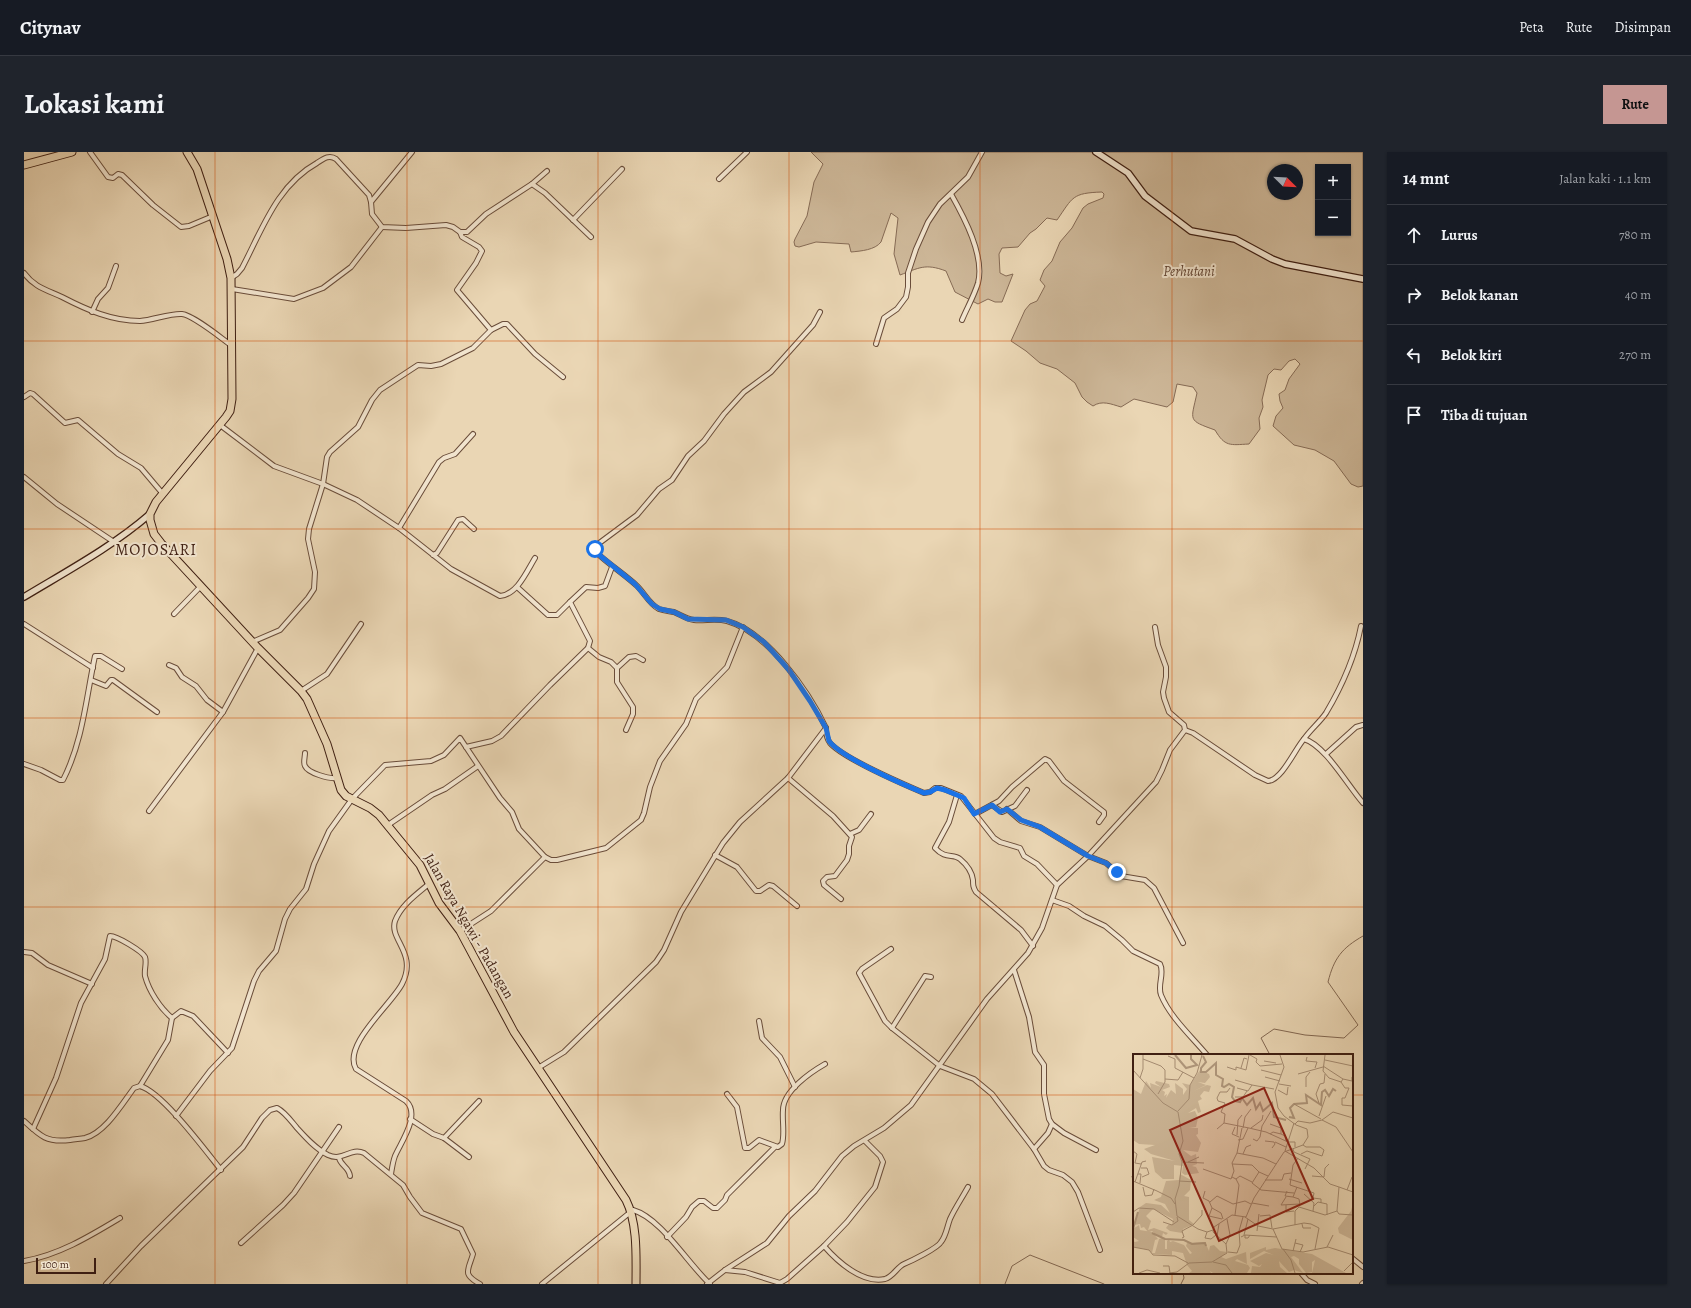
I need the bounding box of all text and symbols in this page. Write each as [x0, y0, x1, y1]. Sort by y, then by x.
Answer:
text: Citynav [20, 15, 81, 41]
text: Peta [1519, 18, 1544, 37]
text: Rute [1566, 18, 1592, 37]
text: Disimpan [1614, 18, 1671, 37]
text: Lokasi kami [24, 85, 165, 123]
button: Rute [1603, 85, 1667, 124]
north arrow [1267, 164, 1303, 200]
map controls [1315, 164, 1351, 236]
button: + [1315, 164, 1351, 200]
text: 14 mnt [1403, 167, 1449, 190]
text: Jalan kaki · 1.1 km [1559, 170, 1651, 187]
button: − [1315, 200, 1351, 236]
icon: ahead [1403, 224, 1425, 246]
text: Lurus [1441, 225, 1478, 245]
text: 780 m [1619, 226, 1651, 243]
park label: Perhutani [1163, 262, 1215, 281]
icon: right [1403, 284, 1425, 306]
text: Belok kanan [1441, 285, 1518, 305]
text: 40 m [1625, 286, 1651, 303]
icon: left [1403, 344, 1425, 366]
text: Belok kiri [1441, 345, 1502, 365]
text: 270 m [1619, 346, 1651, 363]
icon: arrive [1403, 404, 1425, 426]
text: Tiba di tujuan [1441, 405, 1527, 425]
district label: MOJOSARI [115, 539, 197, 561]
route start [586, 540, 604, 558]
street label: Jalan Raya Ngawi - Padangan [420, 850, 519, 1002]
route end [1108, 863, 1126, 881]
inset map [1133, 1054, 1353, 1274]
scale bar [36, 1256, 96, 1275]
text: 100 m [42, 1257, 69, 1272]

